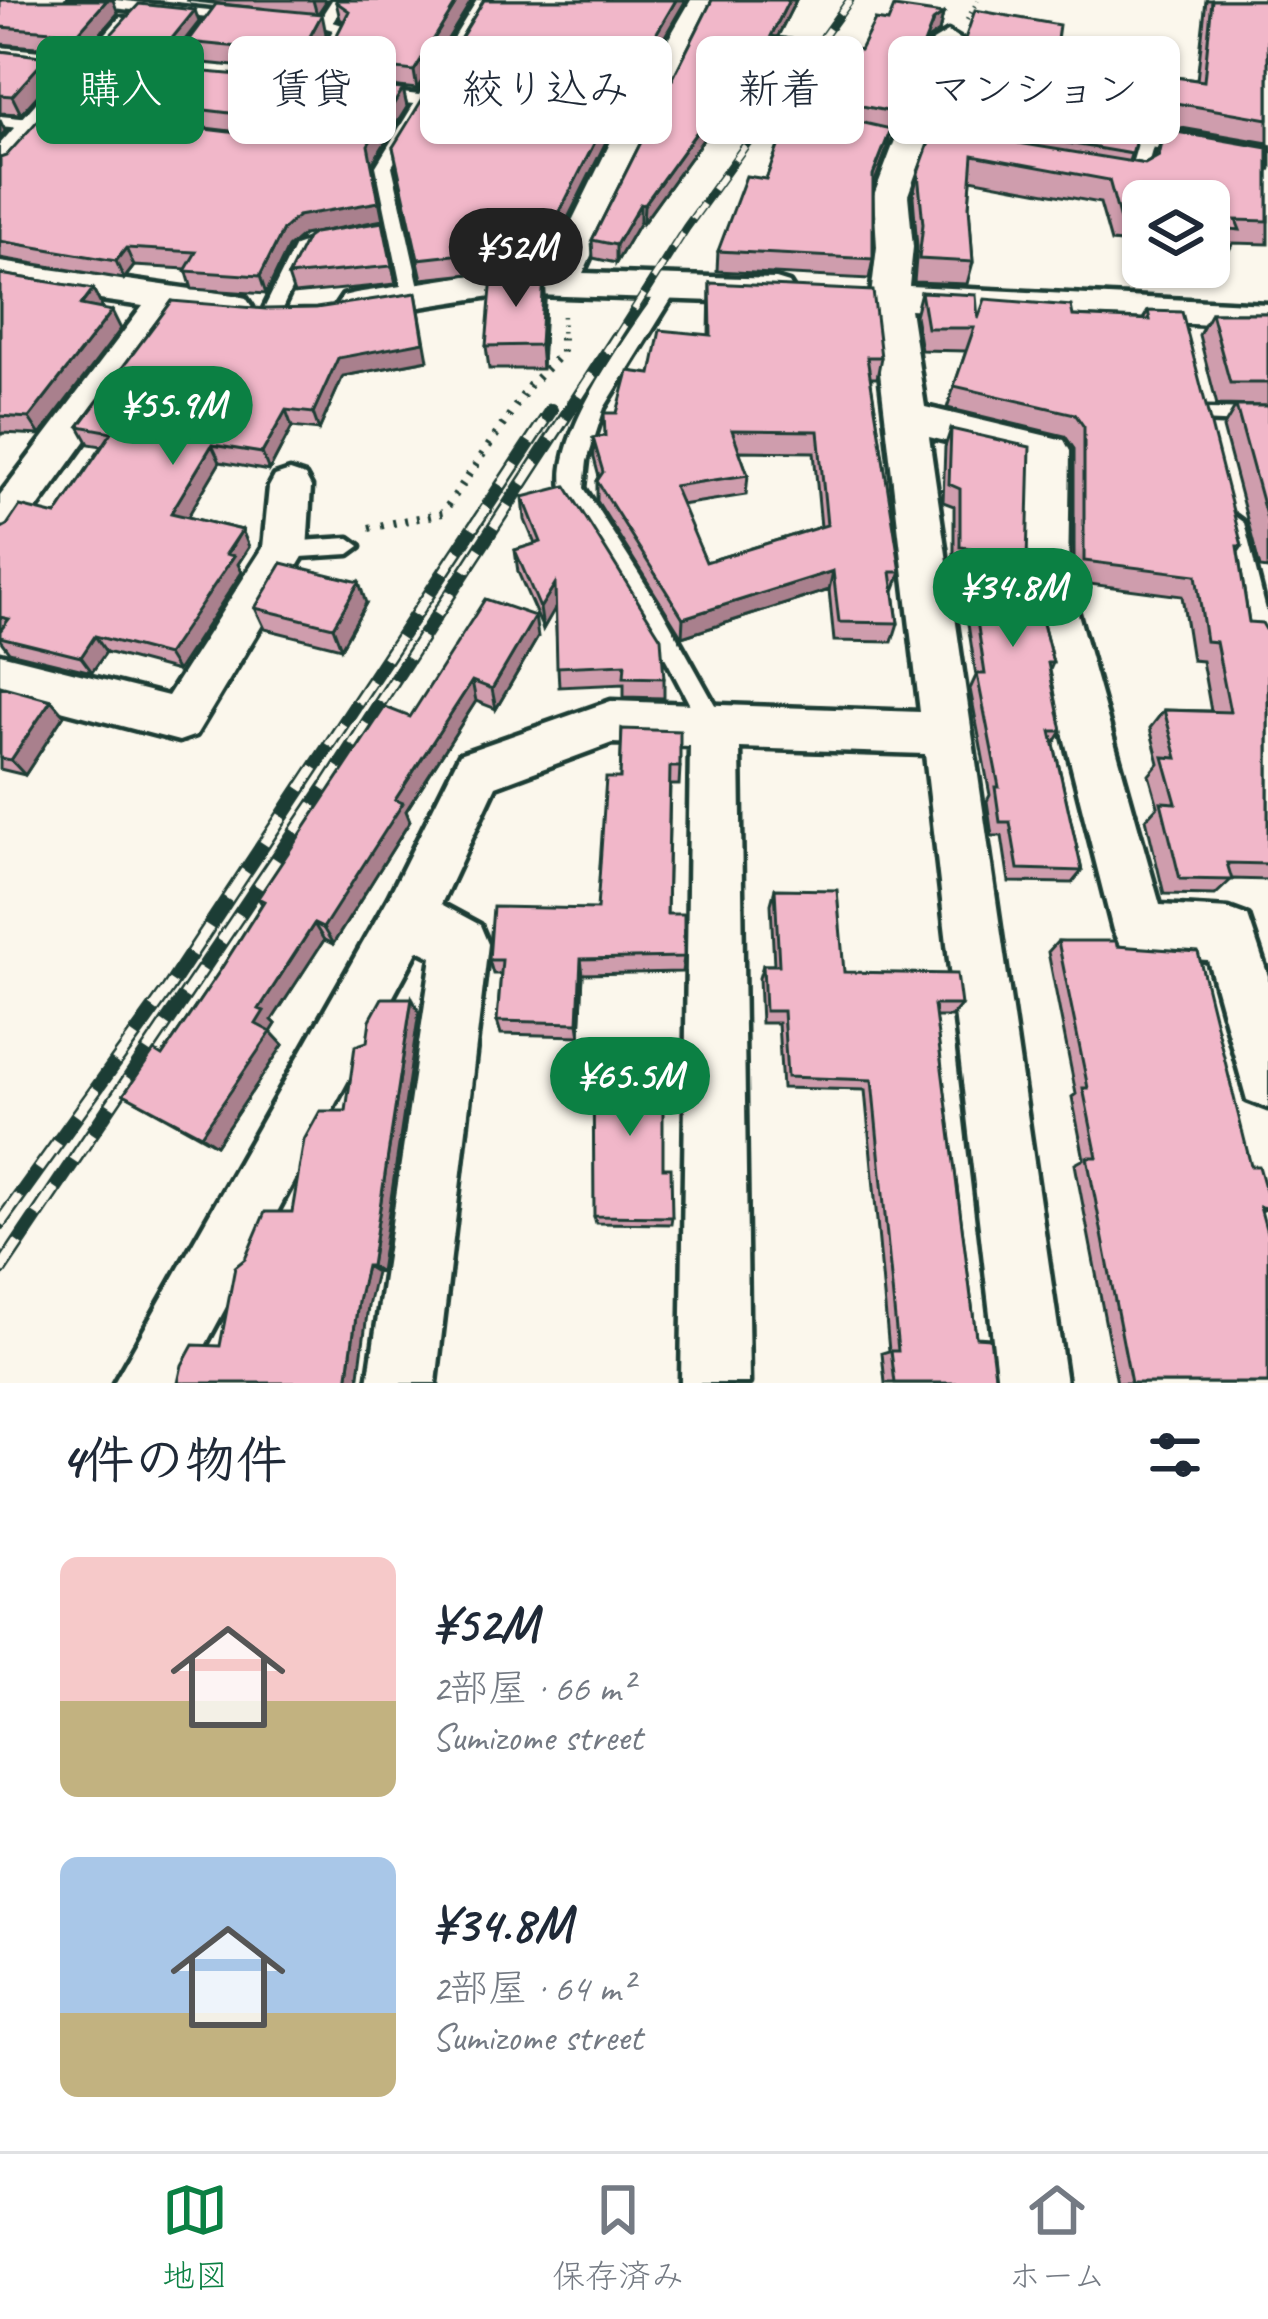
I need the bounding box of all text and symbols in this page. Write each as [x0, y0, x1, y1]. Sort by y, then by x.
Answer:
chip: 購入 [36, 36, 204, 144]
chip: 賃貸 [228, 36, 396, 144]
chip: 絞り込み [420, 36, 672, 144]
chip: 新着 [696, 36, 864, 144]
chip: マンション [888, 36, 1180, 144]
map controls [1122, 180, 1230, 288]
button: layers [1122, 180, 1230, 288]
pin: ¥52M [445, 208, 587, 310]
text: ¥52M [476, 222, 556, 271]
pin: ¥55.9M [75, 366, 271, 468]
text: ¥55.9M [121, 380, 225, 429]
pin: ¥34.8M [915, 548, 1111, 650]
text: ¥34.8M [960, 562, 1066, 611]
pin: ¥65.5M [532, 1037, 728, 1139]
text: ¥65.5M [577, 1051, 683, 1100]
icon: filters [1142, 1422, 1208, 1488]
text: 4件の物件 [60, 1428, 287, 1492]
text: ¥52M [432, 1592, 537, 1656]
icon: home [156, 1605, 300, 1749]
text: 2部屋 · 66 m² [432, 1664, 633, 1713]
text: Sumizome street [432, 1713, 642, 1762]
text: ¥34.8M [432, 1892, 571, 1956]
icon: home [156, 1905, 300, 2049]
text: 2部屋 · 64 m² [432, 1964, 633, 2013]
text: Sumizome street [432, 2013, 642, 2062]
tab: 地図 [162, 2177, 228, 2297]
tab: 保存済み [552, 2177, 684, 2297]
tab: ホーム [1008, 2177, 1106, 2297]

